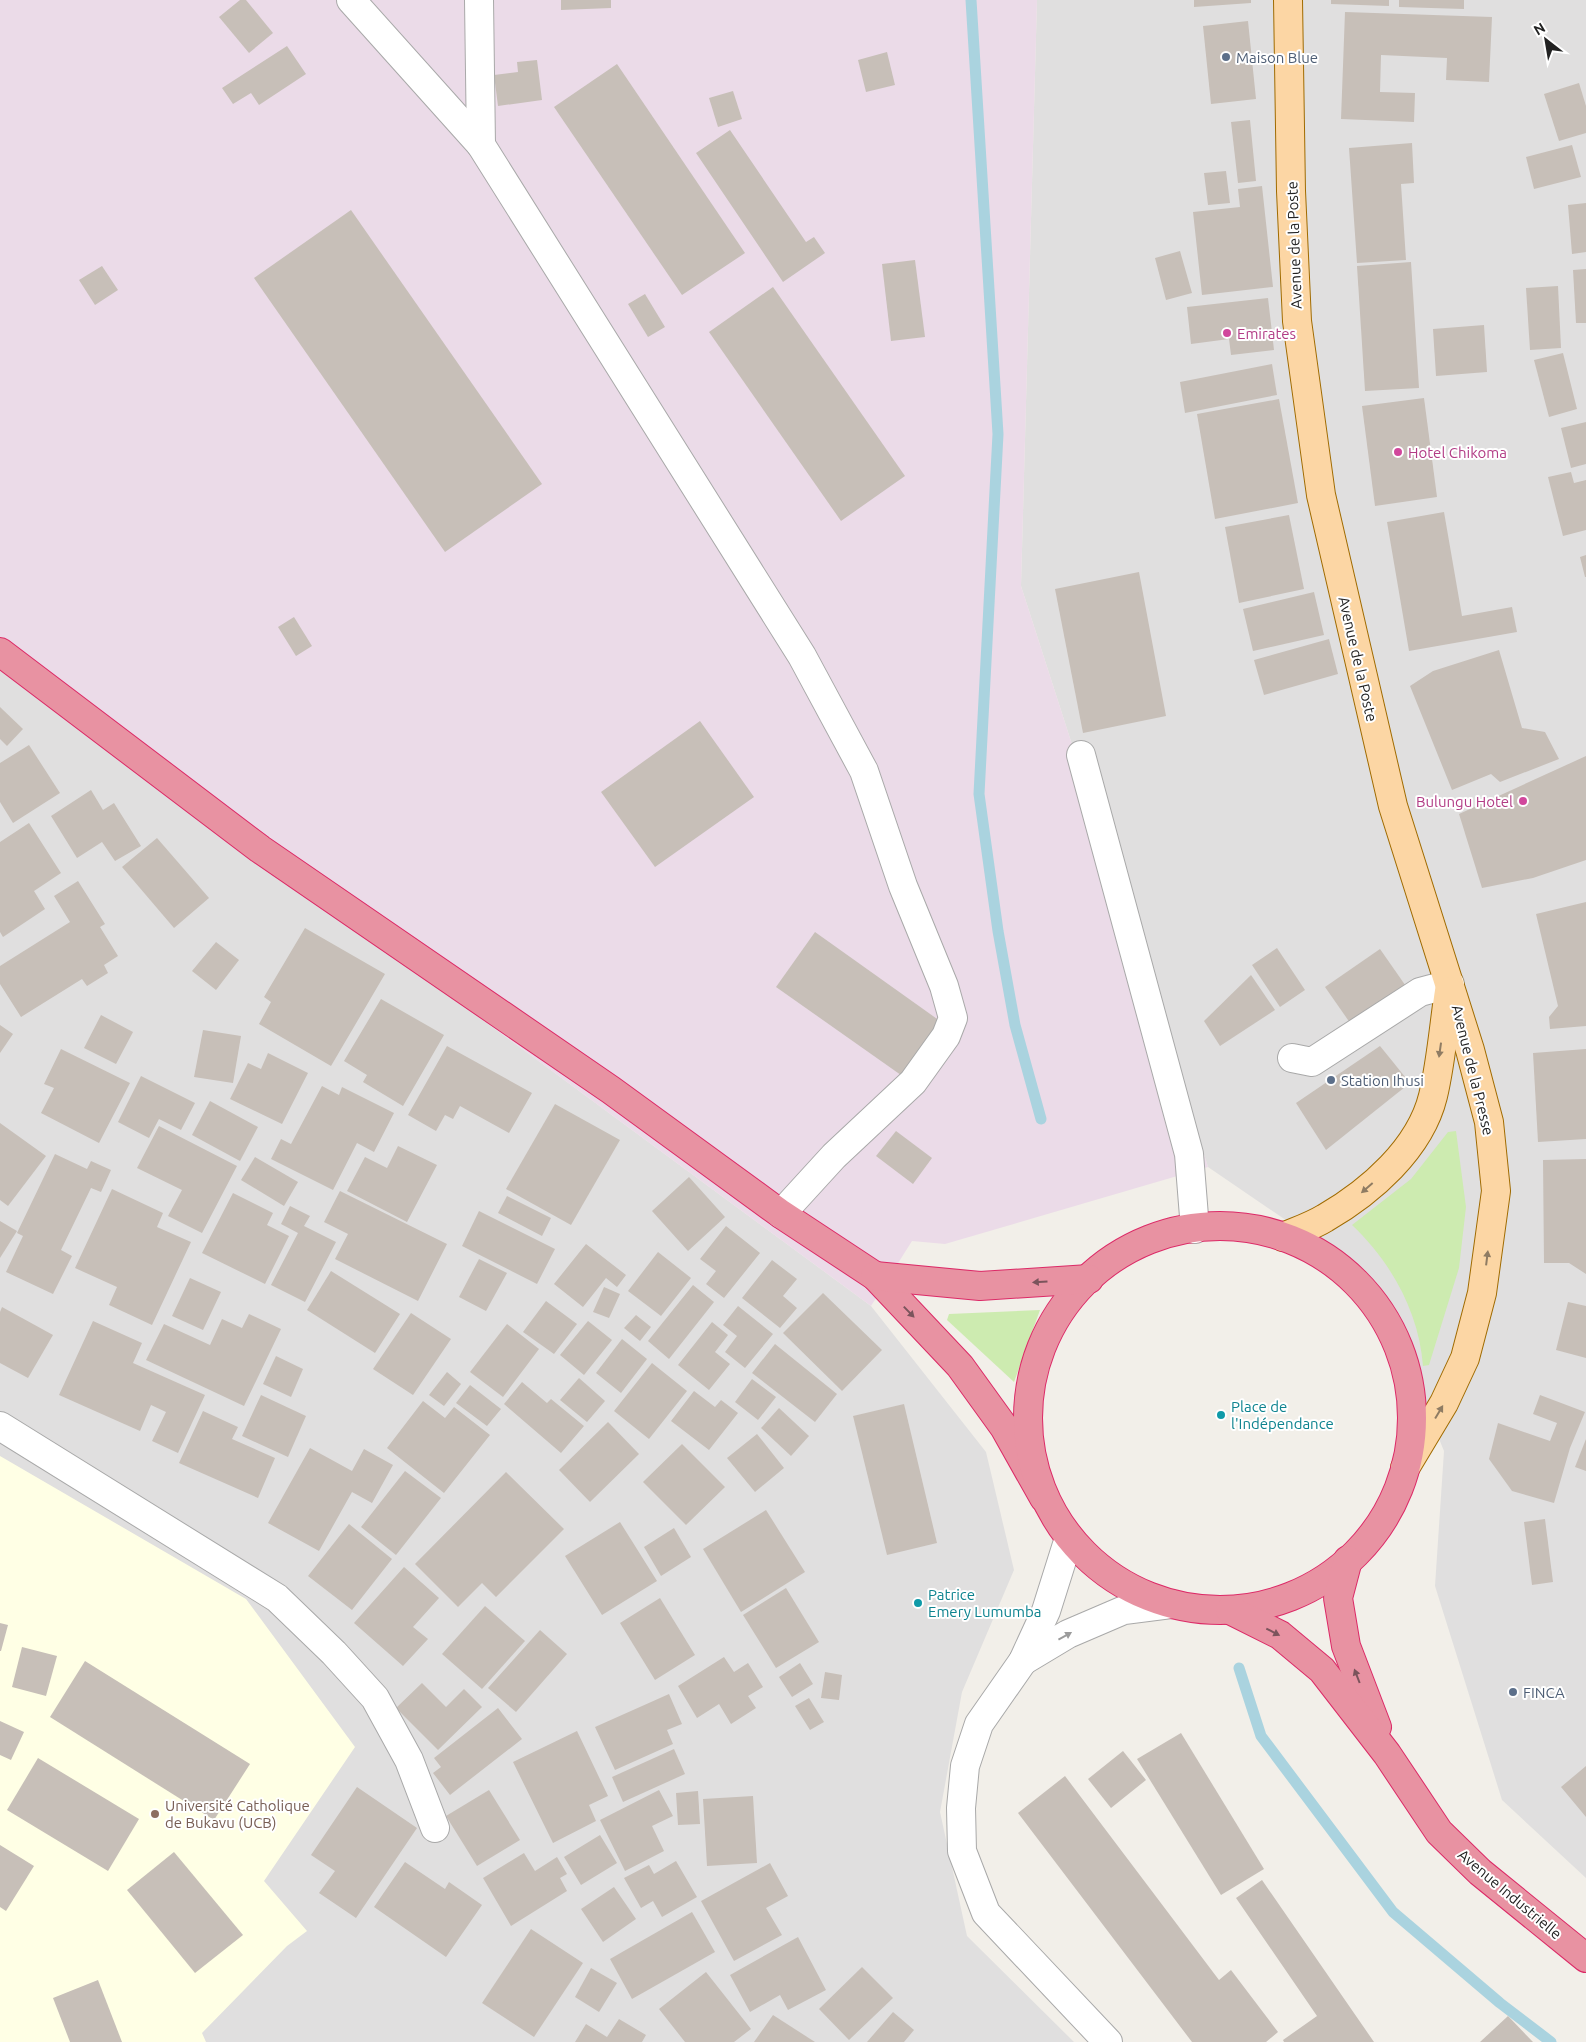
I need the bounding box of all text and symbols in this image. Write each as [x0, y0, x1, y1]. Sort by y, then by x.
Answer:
north arrow [1521, 15, 1571, 65]
text: N [1531, 19, 1548, 38]
place label: Maison Blue [1236, 49, 1318, 66]
marker: Maison Blue [1220, 51, 1232, 63]
street label: Avenue de la Poste [1283, 181, 1305, 309]
place label: Emirates [1237, 325, 1296, 342]
marker: Emirates [1221, 327, 1233, 339]
place label: Hotel Chikoma [1408, 444, 1507, 461]
marker: Hotel Chikoma [1392, 446, 1404, 458]
street label: Avenue de la Poste [1335, 595, 1381, 723]
place label: Bulungu Hotel [1416, 793, 1513, 810]
marker: Bulungu Hotel [1517, 795, 1529, 807]
street label: Avenue de la Presse [1449, 1003, 1497, 1137]
one-way arrow [1436, 1042, 1444, 1058]
place label: Station Ihusi [1341, 1072, 1424, 1089]
marker: Station Ihusi [1325, 1074, 1337, 1086]
one-way arrow [1361, 1182, 1373, 1194]
one-way arrow [1483, 1249, 1491, 1265]
one-way arrow [1032, 1279, 1048, 1287]
one-way arrow [903, 1305, 915, 1317]
place label: Place de l'Indépendance [1231, 1398, 1334, 1432]
one-way arrow [1435, 1405, 1444, 1418]
marker: Place de l'Indépendance [1215, 1409, 1227, 1421]
place label: Patrice Emery Lumumba [928, 1586, 1041, 1620]
marker: Patrice Emery Lumumba [912, 1597, 924, 1609]
one-way arrow [1266, 1628, 1280, 1636]
one-way arrow [1057, 1632, 1072, 1640]
one-way arrow [1353, 1668, 1361, 1683]
place label: FINCA [1523, 1684, 1565, 1701]
marker: FINCA [1507, 1686, 1519, 1698]
place label: Université Catholique de Bukavu (UCB) [165, 1797, 310, 1831]
marker: Université Catholique de Bukavu (UCB) [149, 1808, 161, 1820]
street label: Avenue Industrielle [1455, 1846, 1565, 1942]

